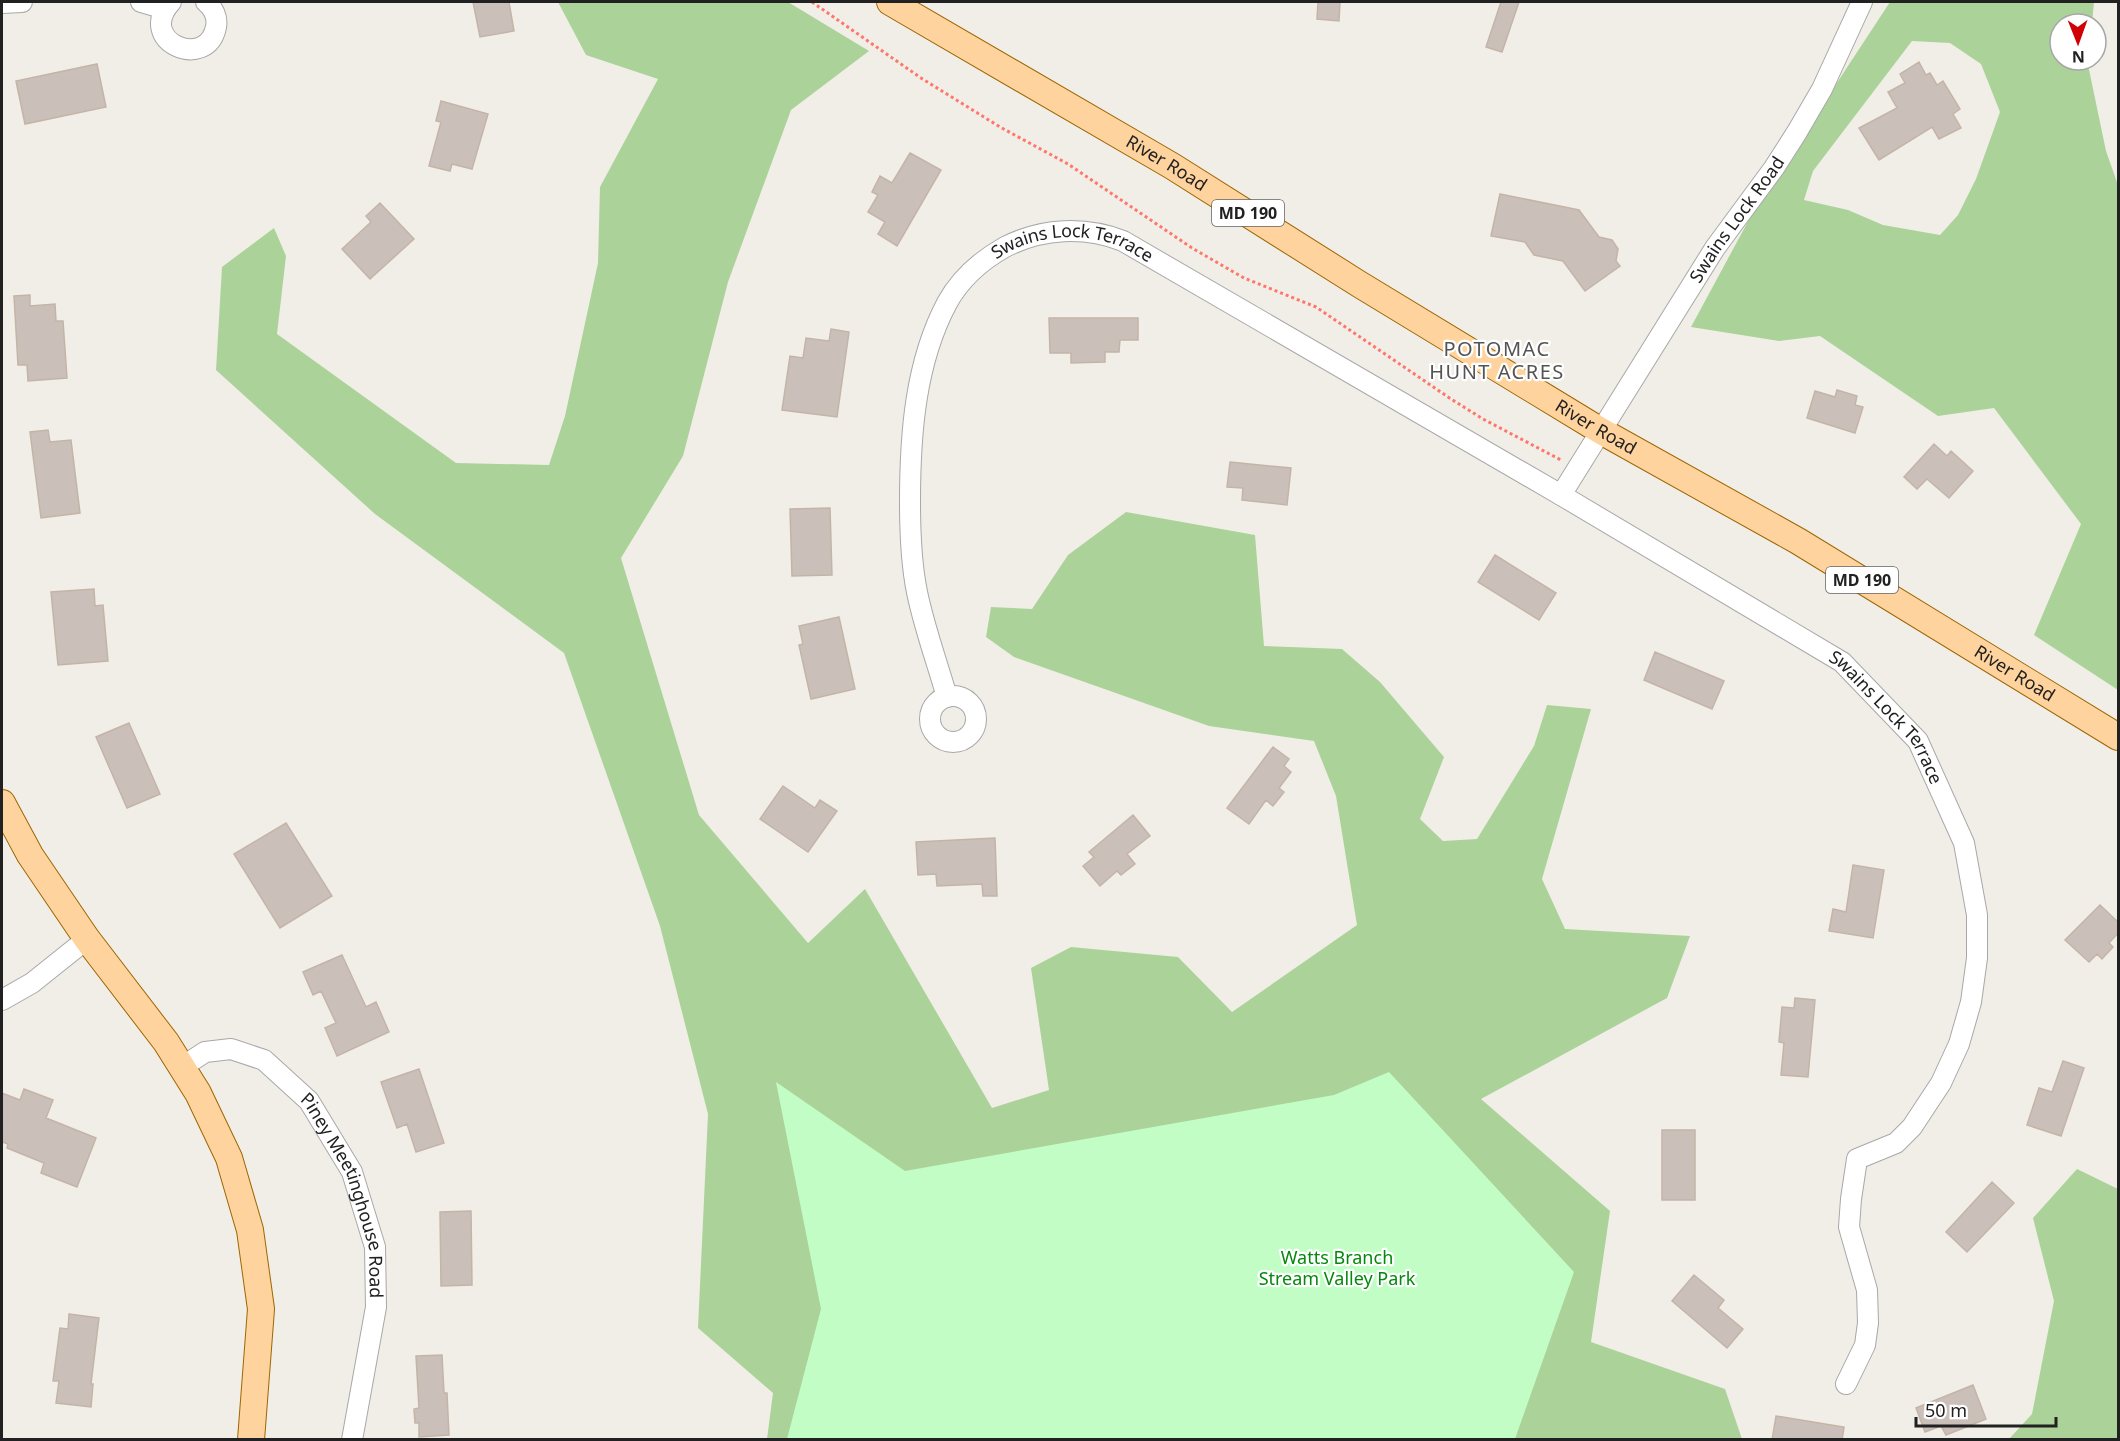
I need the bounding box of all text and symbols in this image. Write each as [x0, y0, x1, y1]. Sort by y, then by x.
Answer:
north arrow [2048, 12, 2108, 72]
text: N [2072, 46, 2085, 68]
street label: River Road [1122, 129, 1212, 196]
street label: Swains Lock Road [1683, 151, 1789, 287]
road number: MD 190 [1212, 200, 1284, 226]
text: Swains Lock Terrace [986, 218, 1158, 267]
street label: Swains Lock Terrace [988, 248, 1158, 272]
district label: POTOMAC HUNT ACRES [1429, 335, 1565, 385]
street label: River Road [1551, 393, 1641, 460]
road number: MD 190 [1826, 567, 1898, 593]
street label: River Road [1970, 639, 2060, 707]
street label: Swains Lock Terrace [1825, 644, 1949, 788]
street label: Piney Meetinghouse Road [296, 1086, 389, 1299]
park label: Watts Branch Stream Valley Park [1259, 1245, 1416, 1290]
scale bar [1916, 1390, 2056, 1428]
text: 50 m [1925, 1398, 1967, 1422]

